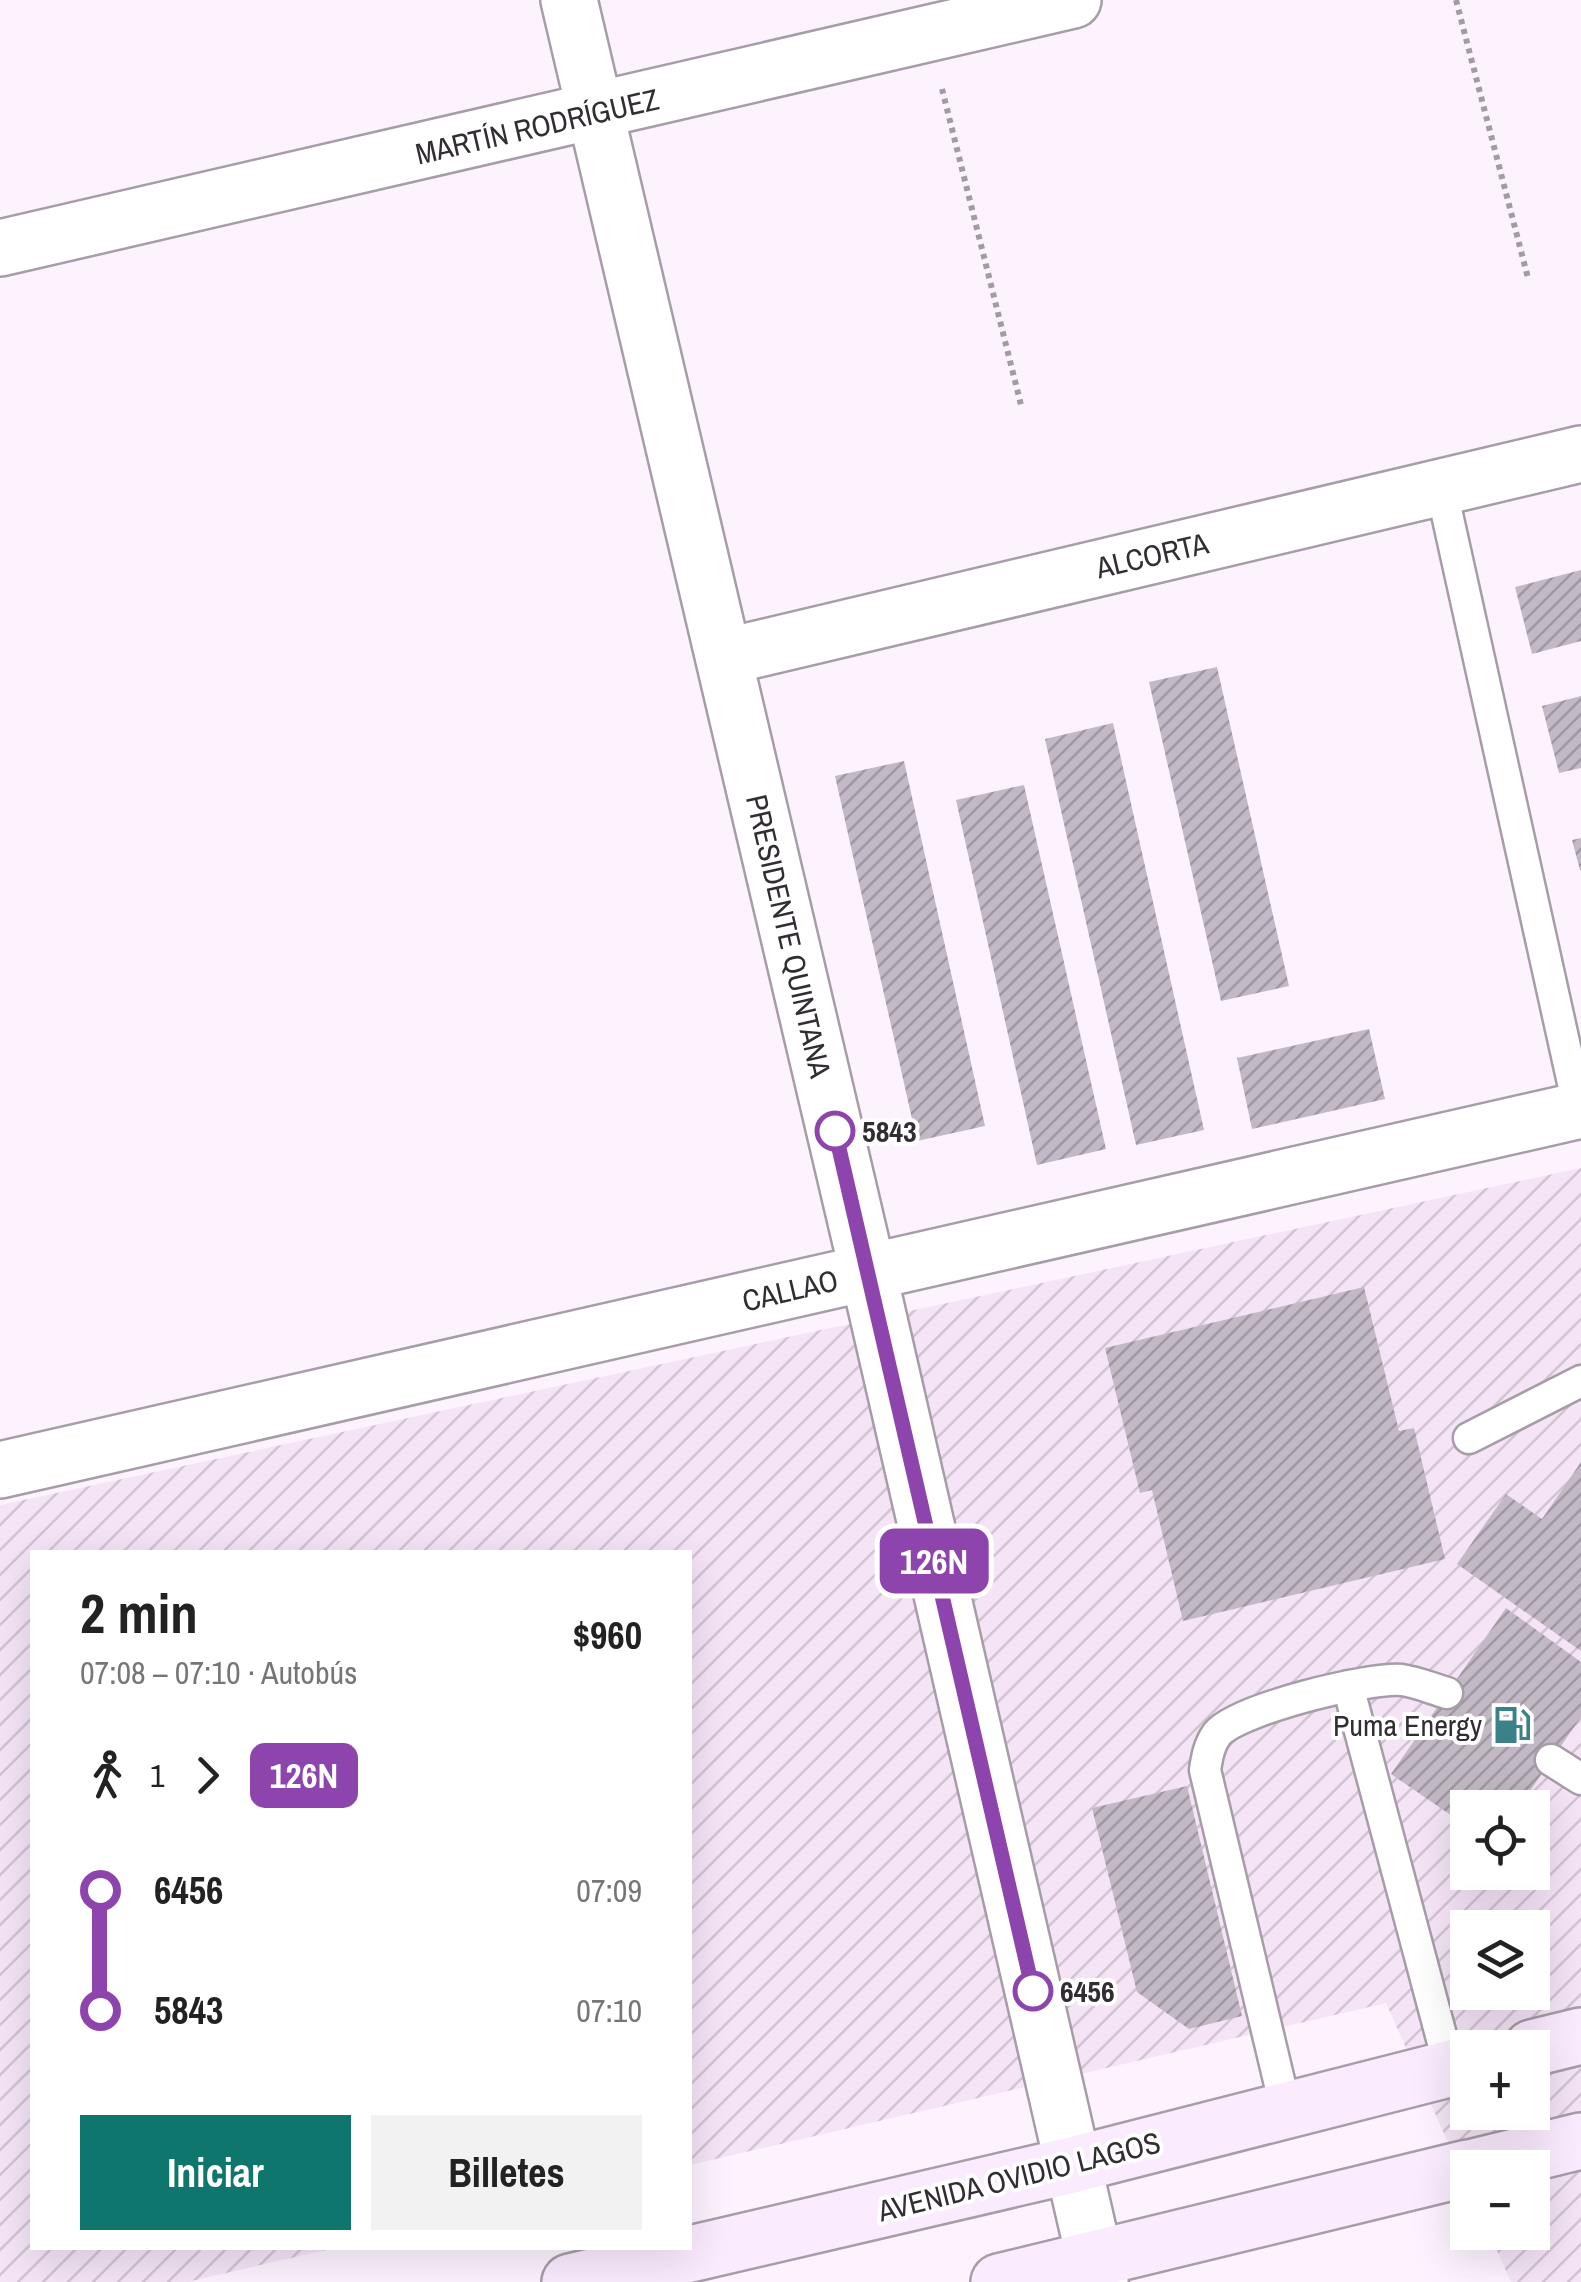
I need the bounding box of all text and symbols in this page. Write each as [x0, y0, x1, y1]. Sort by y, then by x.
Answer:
street label: MARTÍN RODRÍGUEZ [412, 79, 662, 173]
street label: ALCORTA [1091, 523, 1213, 588]
street label: PRESIDENTE QUINTANA [737, 791, 841, 1082]
place label: 5843 [862, 1111, 917, 1151]
marker: 5843 [816, 1112, 854, 1150]
street label: CALLAO [738, 1260, 842, 1320]
line badge: 126N [864, 1528, 1004, 1594]
text: 126N [900, 1538, 968, 1585]
text: 2 min [80, 1576, 198, 1650]
text: $960 [573, 1610, 642, 1661]
text: 07:08 – 07:10 · Autobús [80, 1651, 357, 1694]
fuel station icon: Puma Energy [1491, 1704, 1533, 1746]
place label: Puma Energy [1333, 1705, 1483, 1745]
icon: walk [80, 1748, 135, 1803]
icon: forward [180, 1748, 235, 1803]
text: 126N [270, 1752, 338, 1799]
text: 1 [150, 1754, 165, 1797]
map controls [1450, 1790, 1550, 2250]
button: locate [1450, 1790, 1550, 1890]
text: 6456 [154, 1865, 223, 1916]
text: 07:09 [576, 1869, 642, 1912]
button: layers [1450, 1910, 1550, 2010]
place label: 6456 [1060, 1971, 1115, 2011]
marker: 6456 [1014, 1972, 1052, 2010]
text: 5843 [154, 1985, 223, 2036]
text: 07:10 [576, 1989, 642, 2032]
button: + [1450, 2030, 1550, 2130]
button: Iniciar [80, 2115, 351, 2230]
button: Billetes [371, 2115, 642, 2230]
street label: AVENIDA OVIDIO LAGOS [873, 2122, 1164, 2231]
button: − [1450, 2150, 1550, 2250]

